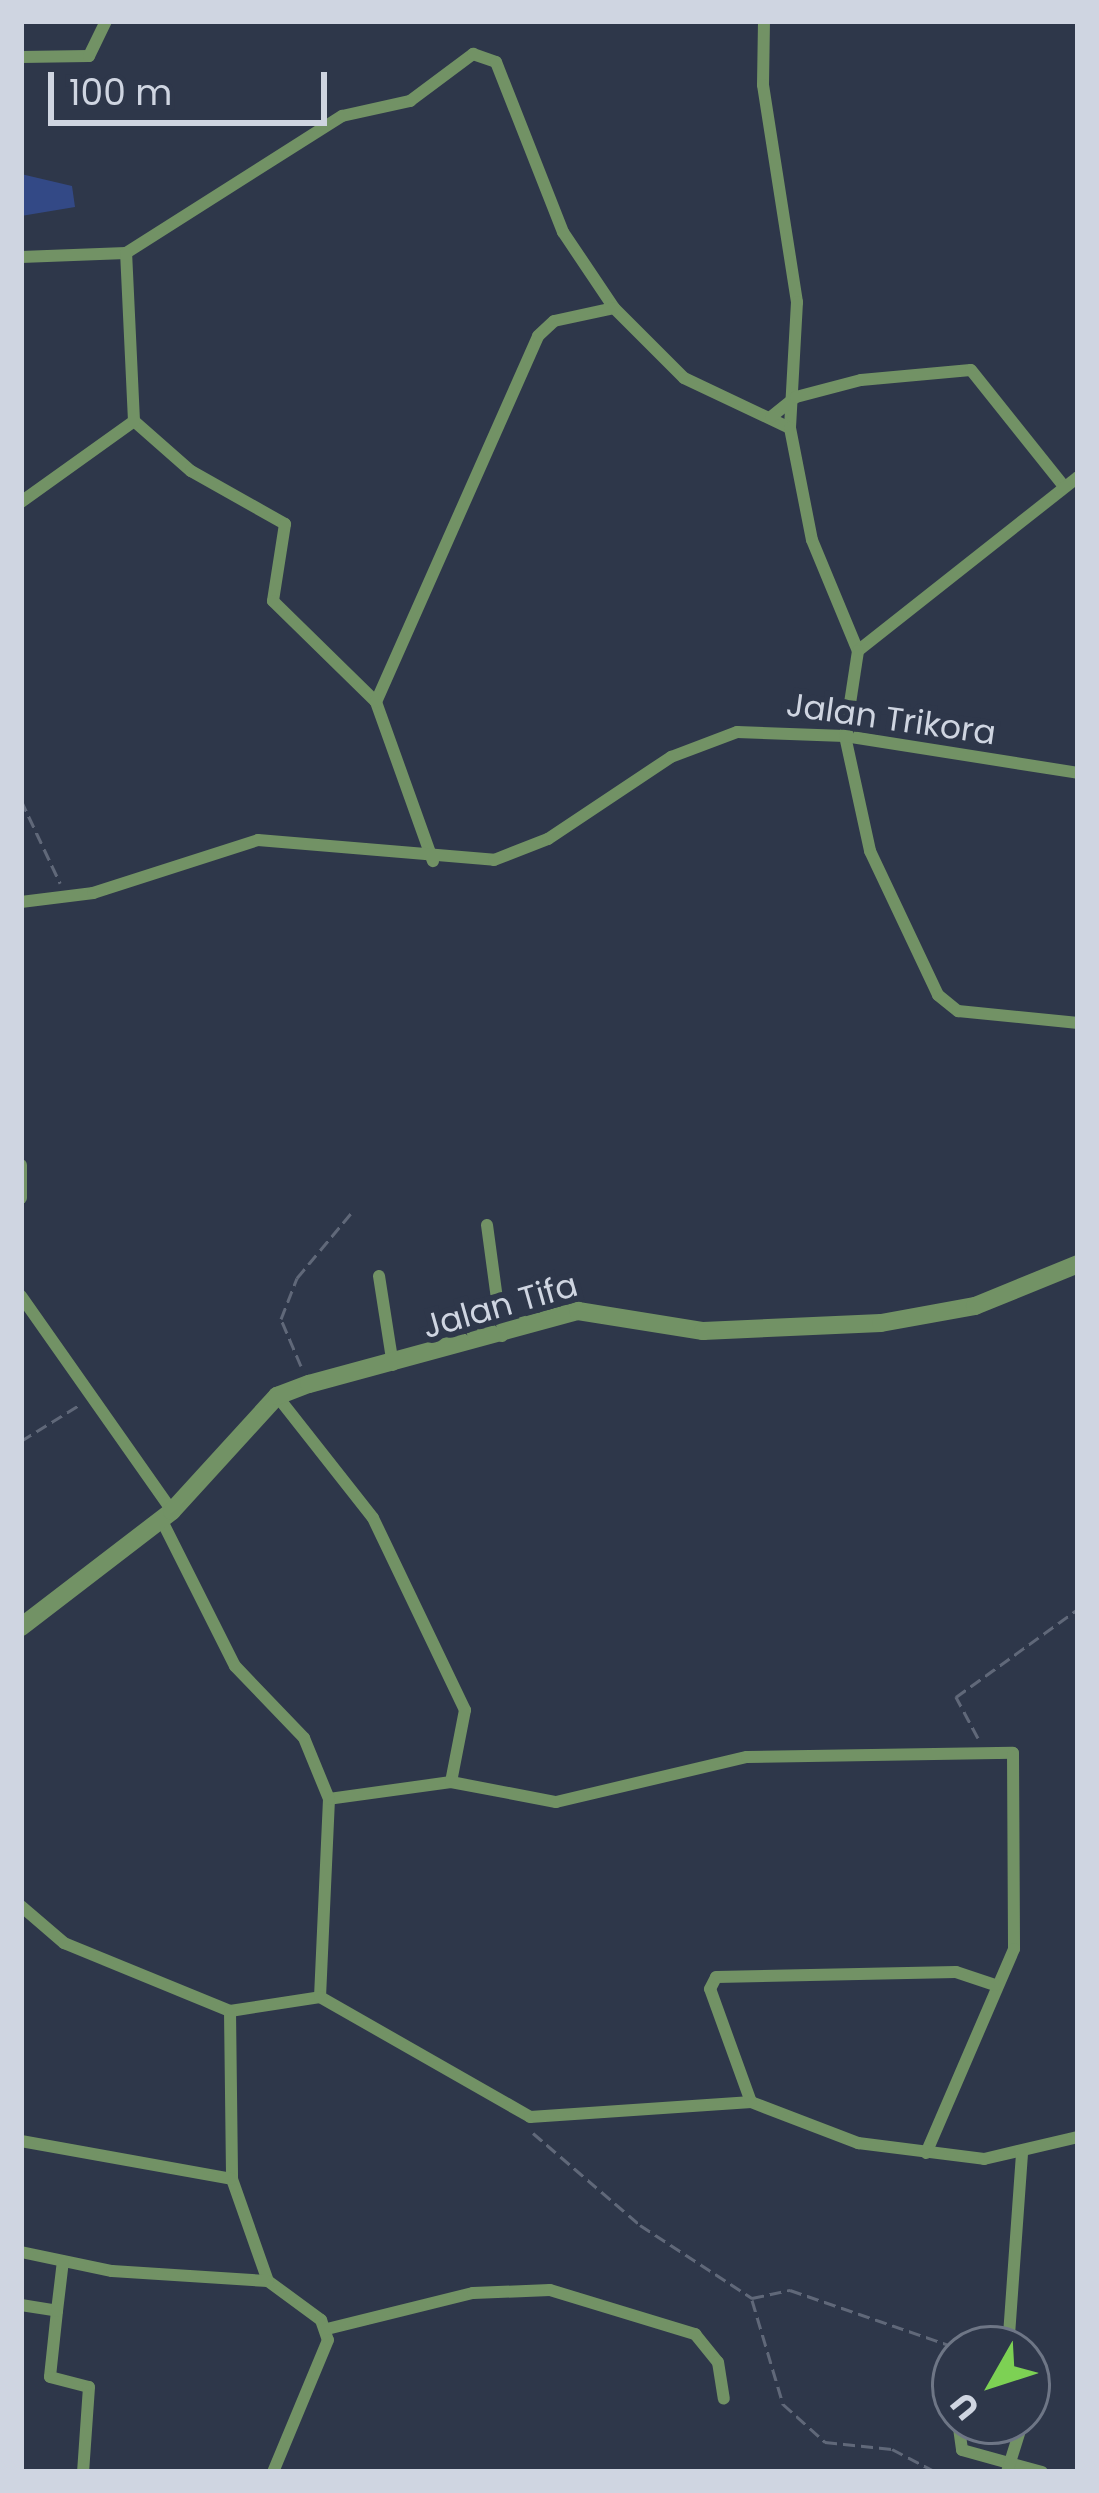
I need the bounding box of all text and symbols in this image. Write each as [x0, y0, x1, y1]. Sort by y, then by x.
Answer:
scale bar [54, 48, 333, 122]
text: 100 m [69, 67, 172, 118]
street label: Jalan Trikora [784, 685, 998, 753]
street label: Jalan Tifa [418, 1265, 582, 1347]
north arrow [931, 2325, 1051, 2445]
text: U [939, 2382, 991, 2430]

